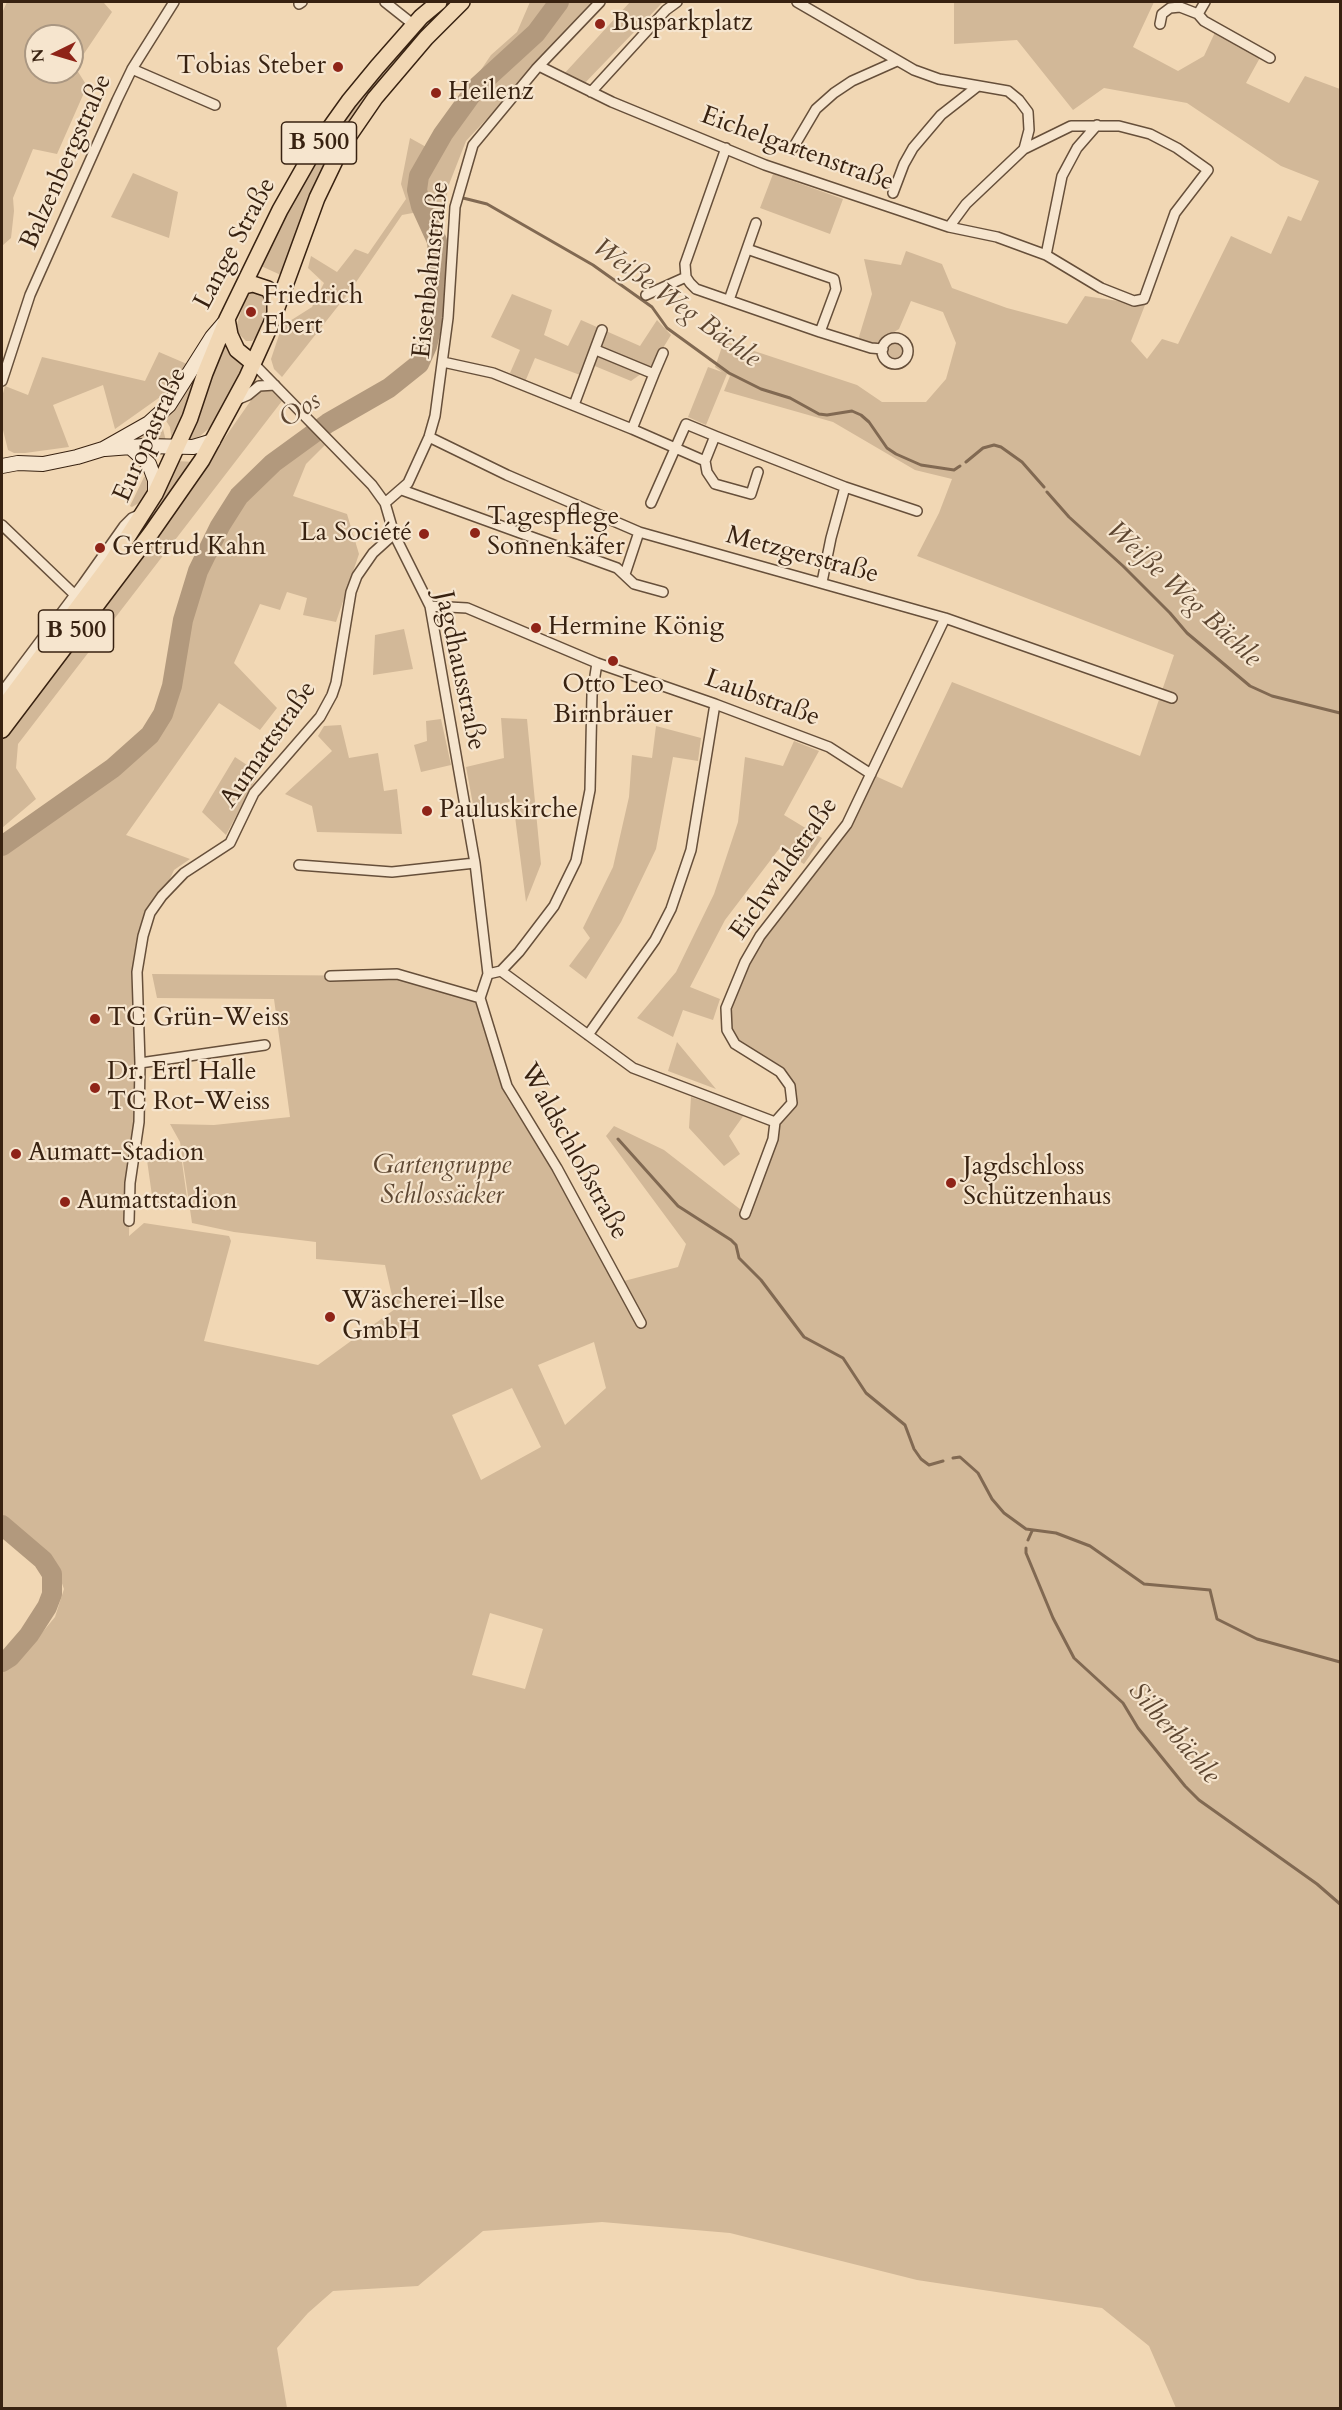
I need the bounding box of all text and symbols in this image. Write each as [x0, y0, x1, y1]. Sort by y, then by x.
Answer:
place label: Busparkplatz [612, 8, 753, 40]
marker: Busparkplatz [593, 17, 607, 31]
north arrow [24, 24, 84, 84]
text: N [26, 48, 50, 63]
place label: Tobias Steber [176, 51, 326, 83]
marker: Tobias Steber [331, 60, 345, 74]
street label: Balzenbergstraße [14, 70, 120, 254]
place label: Heilenz [448, 77, 534, 109]
marker: Heilenz [429, 86, 443, 100]
street label: Eichelgartenstraße [696, 101, 898, 199]
road number: B 500 [282, 122, 356, 164]
street label: Lange Straße [188, 173, 284, 315]
street label: Eisenbahnstraße [407, 180, 457, 360]
water label: Weiße Weg Bächle [586, 232, 766, 376]
place label: Friedrich Ebert [263, 281, 363, 342]
marker: Friedrich Ebert [244, 305, 258, 319]
street label: Europastraße [107, 363, 195, 507]
water label: Oos [274, 385, 328, 437]
place label: Tagespflege Sonnenkäfer [487, 502, 625, 564]
water label: Weiße Weg Bächle [1099, 515, 1267, 675]
place label: La Société [300, 518, 412, 550]
street label: Metzgerstraße [722, 521, 882, 591]
marker: Tagespflege Sonnenkäfer [468, 526, 482, 540]
marker: La Société [417, 527, 431, 541]
place label: Gertrud Kahn [112, 532, 266, 564]
marker: Gertrud Kahn [93, 541, 107, 555]
street label: Jagdhausstraße [427, 589, 491, 753]
road number: B 500 [38, 610, 113, 652]
place label: Hermine König [548, 612, 724, 644]
marker: Hermine König [529, 621, 543, 635]
marker: Otto Leo Birnbräuer [606, 654, 620, 668]
street label: Laubstraße [700, 664, 824, 734]
place label: Otto Leo Birnbräuer [553, 670, 673, 732]
street label: Aumattstraße [214, 676, 324, 814]
street label: Eichwaldstraße [724, 792, 846, 946]
place label: Pauluskirche [439, 795, 578, 827]
marker: Pauluskirche [420, 804, 434, 818]
place label: TC Grün-Weiss [107, 1003, 289, 1035]
marker: TC Grün-Weiss [88, 1012, 102, 1026]
place label: Dr. Ertl Halle TC Rot-Weiss [107, 1057, 270, 1118]
street label: Waldschloßstraße [512, 1059, 634, 1245]
marker: Dr. Ertl Halle TC Rot-Weiss [88, 1081, 102, 1095]
place label: Aumatt-Stadion [28, 1138, 204, 1170]
marker: Aumatt-Stadion [9, 1147, 23, 1161]
park label: Gartengruppe Schlossäcker [373, 1151, 511, 1212]
place label: Jagdschloss Schützenhaus [963, 1152, 1111, 1214]
marker: Jagdschloss Schützenhaus [944, 1176, 958, 1190]
place label: Aumattstadion [77, 1186, 238, 1218]
marker: Aumattstadion [58, 1195, 72, 1209]
place label: Wäscherei-Ilse GmbH [342, 1286, 505, 1348]
marker: Wäscherei-Ilse GmbH [323, 1310, 337, 1324]
water label: Silberbächle [1120, 1677, 1226, 1791]

